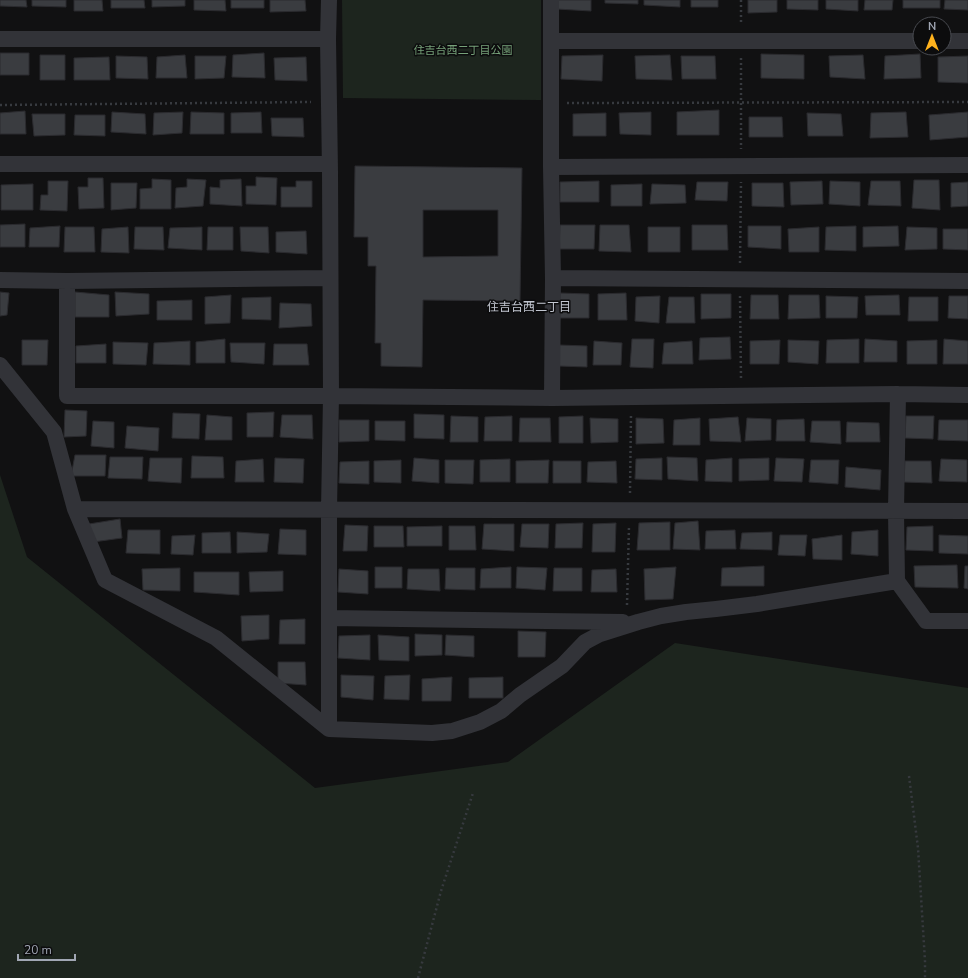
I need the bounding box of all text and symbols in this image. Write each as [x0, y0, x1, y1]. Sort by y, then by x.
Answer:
north arrow [912, 16, 952, 56]
text: N [928, 19, 936, 34]
park label: 住吉台西二丁目公園 [414, 43, 513, 58]
district label: 住吉台西二丁目 [487, 299, 571, 315]
scale bar [18, 936, 75, 962]
text: 20 m [24, 942, 52, 958]

